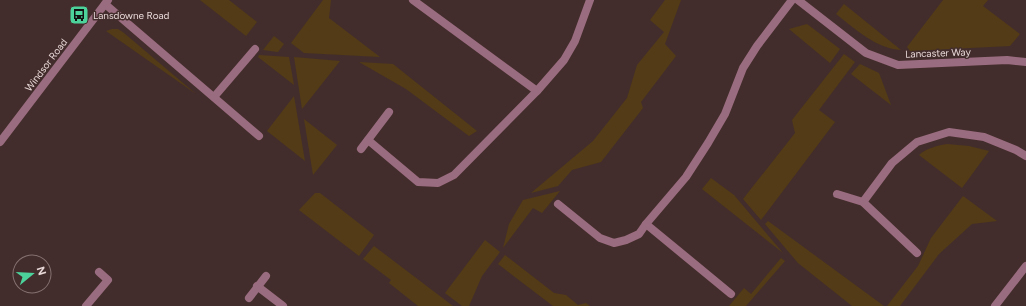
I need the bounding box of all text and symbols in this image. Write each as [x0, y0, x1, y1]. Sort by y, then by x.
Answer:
bus stop icon: Lansdowne Road [68, 4, 90, 26]
place label: Lansdowne Road [93, 9, 170, 22]
street label: Windsor Road [22, 36, 70, 94]
street label: Lancaster Way [905, 45, 972, 61]
north arrow [12, 254, 52, 294]
text: N [34, 265, 49, 277]

